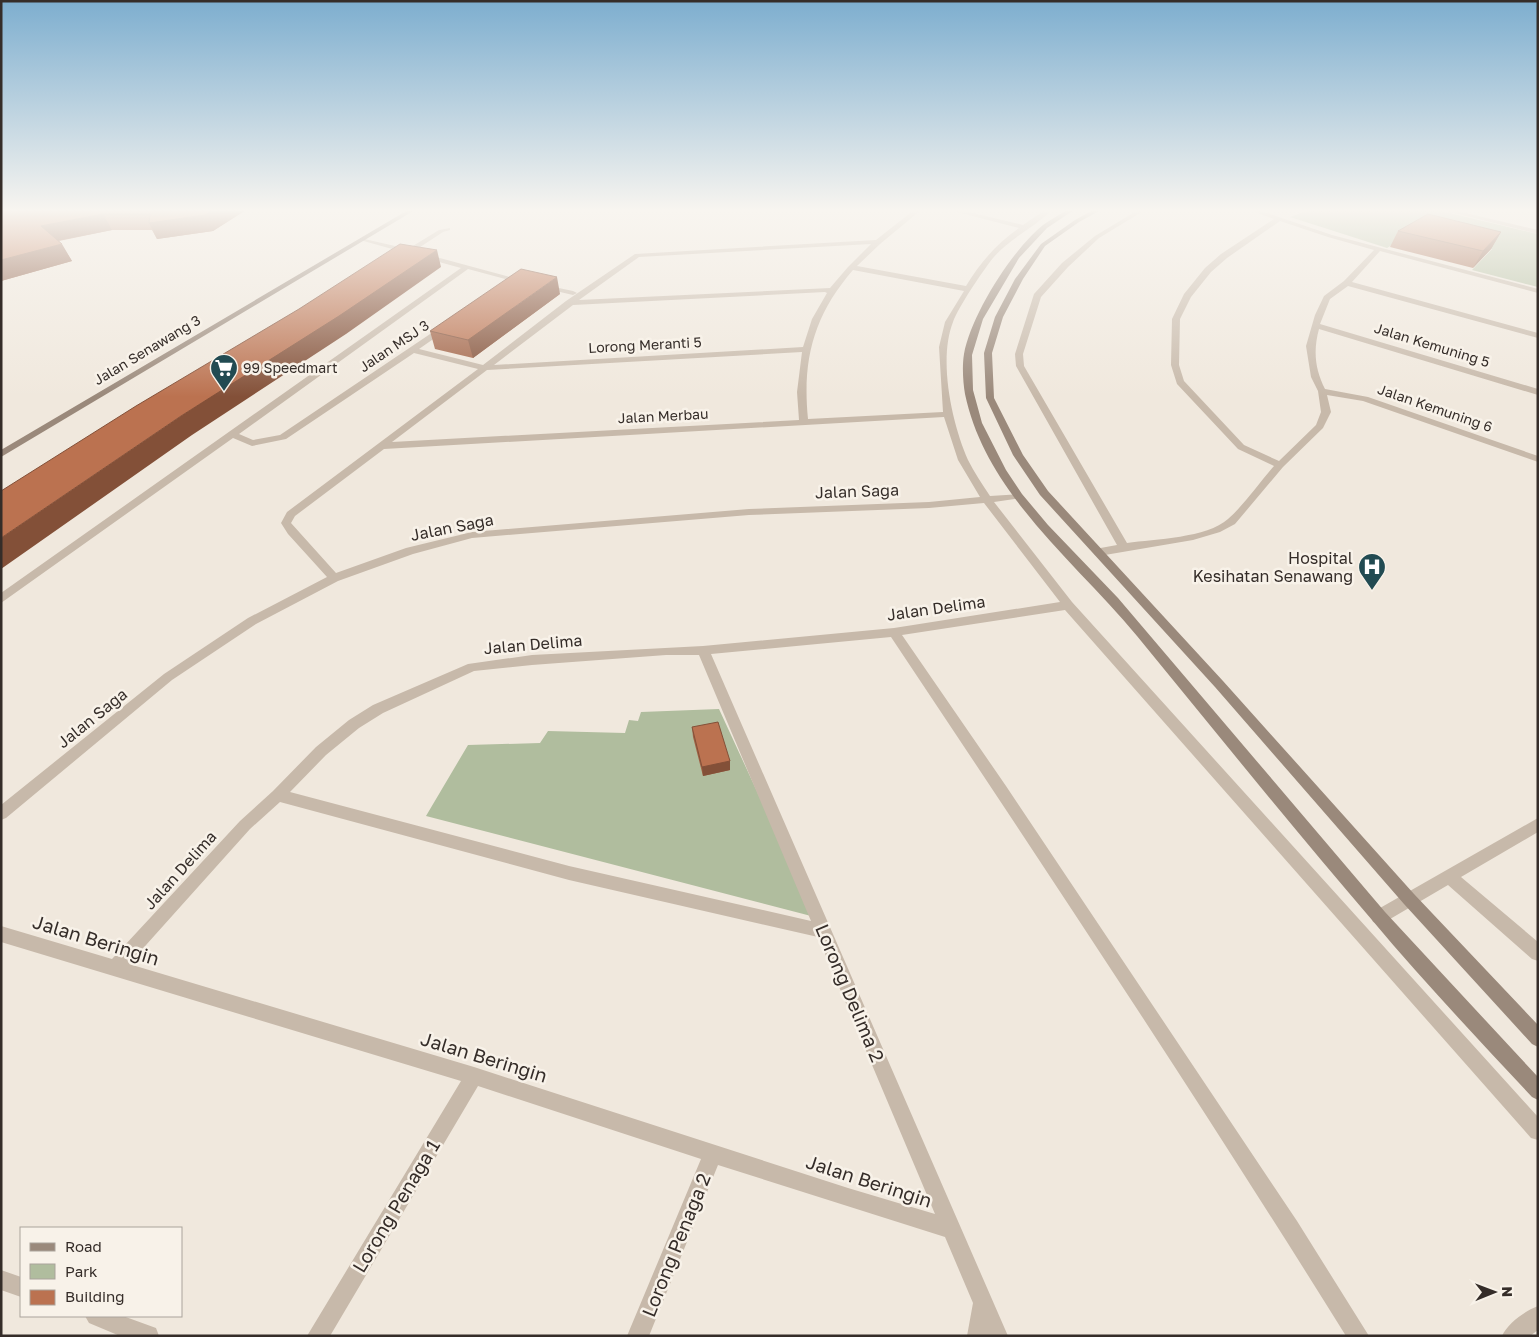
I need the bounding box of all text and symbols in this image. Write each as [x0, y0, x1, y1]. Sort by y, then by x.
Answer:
street label: Jalan Senawang 3 [90, 311, 203, 388]
street label: Jalan MSJ 3 [356, 316, 432, 375]
street label: Jalan Kemuning 5 [1372, 319, 1492, 370]
street label: Lorong Meranti 5 [588, 333, 702, 356]
supermarket icon: 99 Speedmart [209, 353, 239, 392]
place label: 99 Speedmart [243, 359, 338, 376]
street label: Jalan Kemuning 6 [1376, 380, 1495, 435]
street label: Jalan Merbau [617, 405, 709, 426]
street label: Jalan Saga [815, 480, 899, 502]
street label: Jalan Saga [409, 509, 495, 545]
place label: Hospital Kesihatan Senawang [1193, 548, 1353, 586]
hospital icon: Hospital Kesihatan Senawang [1357, 552, 1387, 591]
street label: Jalan Delima [886, 591, 986, 625]
street label: Jalan Delima [483, 630, 583, 658]
street label: Jalan Saga [53, 684, 131, 752]
street label: Jalan Delima [139, 827, 221, 913]
street label: Jalan Beringin [30, 909, 162, 970]
street label: Lorong Delima 2 [811, 920, 890, 1065]
street label: Jalan Beringin [418, 1026, 550, 1087]
street label: Lorong Penaga 1 [347, 1135, 444, 1276]
street label: Jalan Beringin [803, 1149, 935, 1212]
street label: Lorong Penaga 2 [636, 1170, 715, 1320]
legend [20, 1227, 182, 1317]
text: Road [65, 1237, 102, 1255]
text: Park [65, 1262, 98, 1280]
north arrow [1469, 1267, 1519, 1317]
text: N [1499, 1286, 1516, 1297]
text: Building [65, 1287, 125, 1305]

